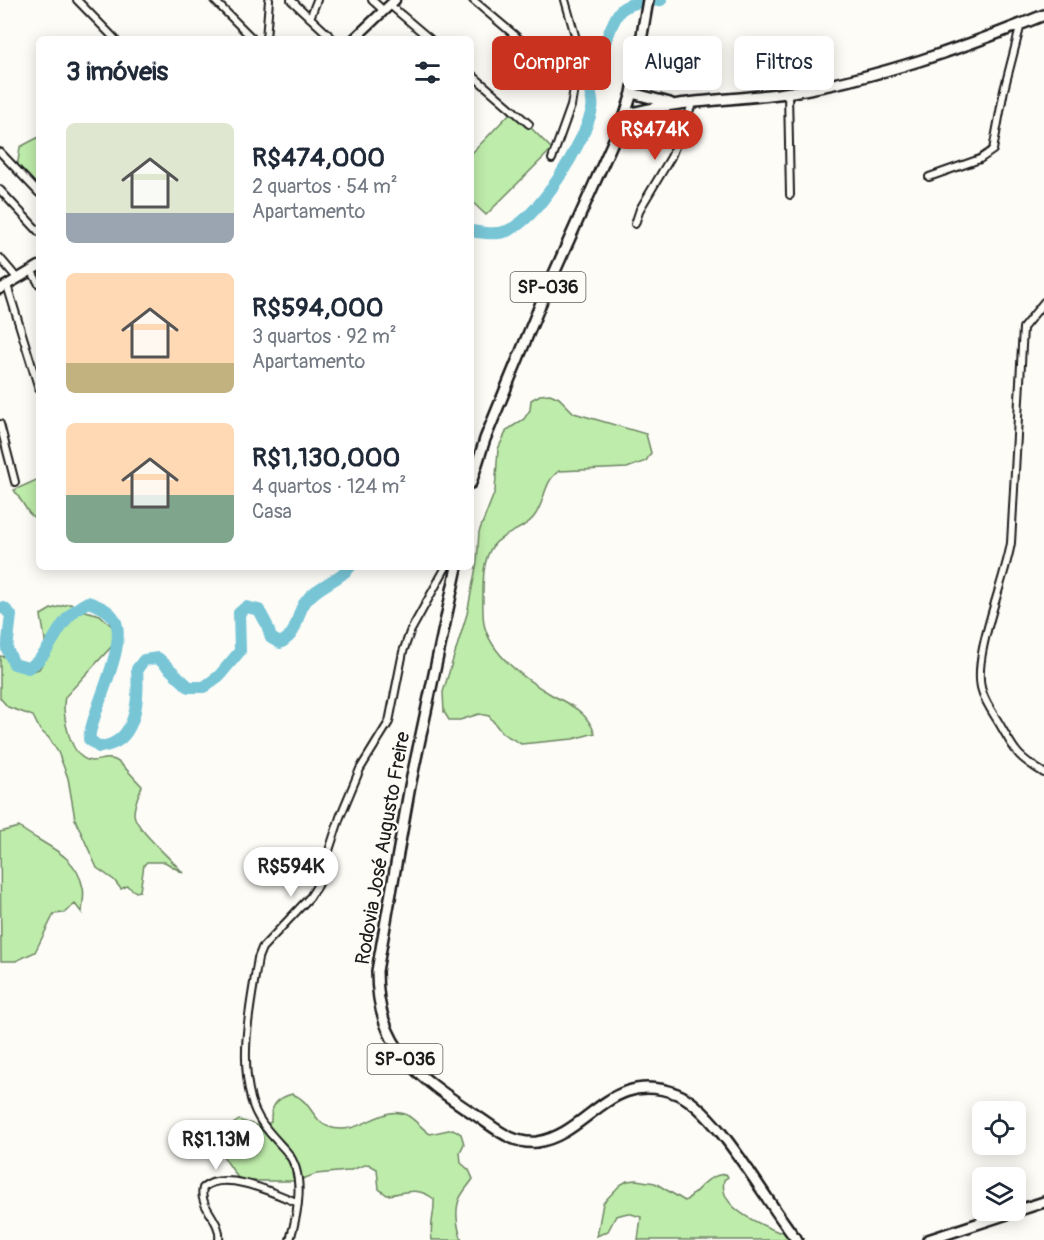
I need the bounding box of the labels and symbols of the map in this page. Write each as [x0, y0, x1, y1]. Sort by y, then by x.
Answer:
pin: R$474K [606, 110, 704, 161]
road number: SP-036 [510, 272, 586, 302]
street label: Rodovia José Augusto Freire [350, 729, 415, 967]
pin: R$594K [242, 847, 340, 898]
road number: SP-036 [368, 1044, 442, 1074]
pin: R$1.13M [161, 1120, 271, 1171]

